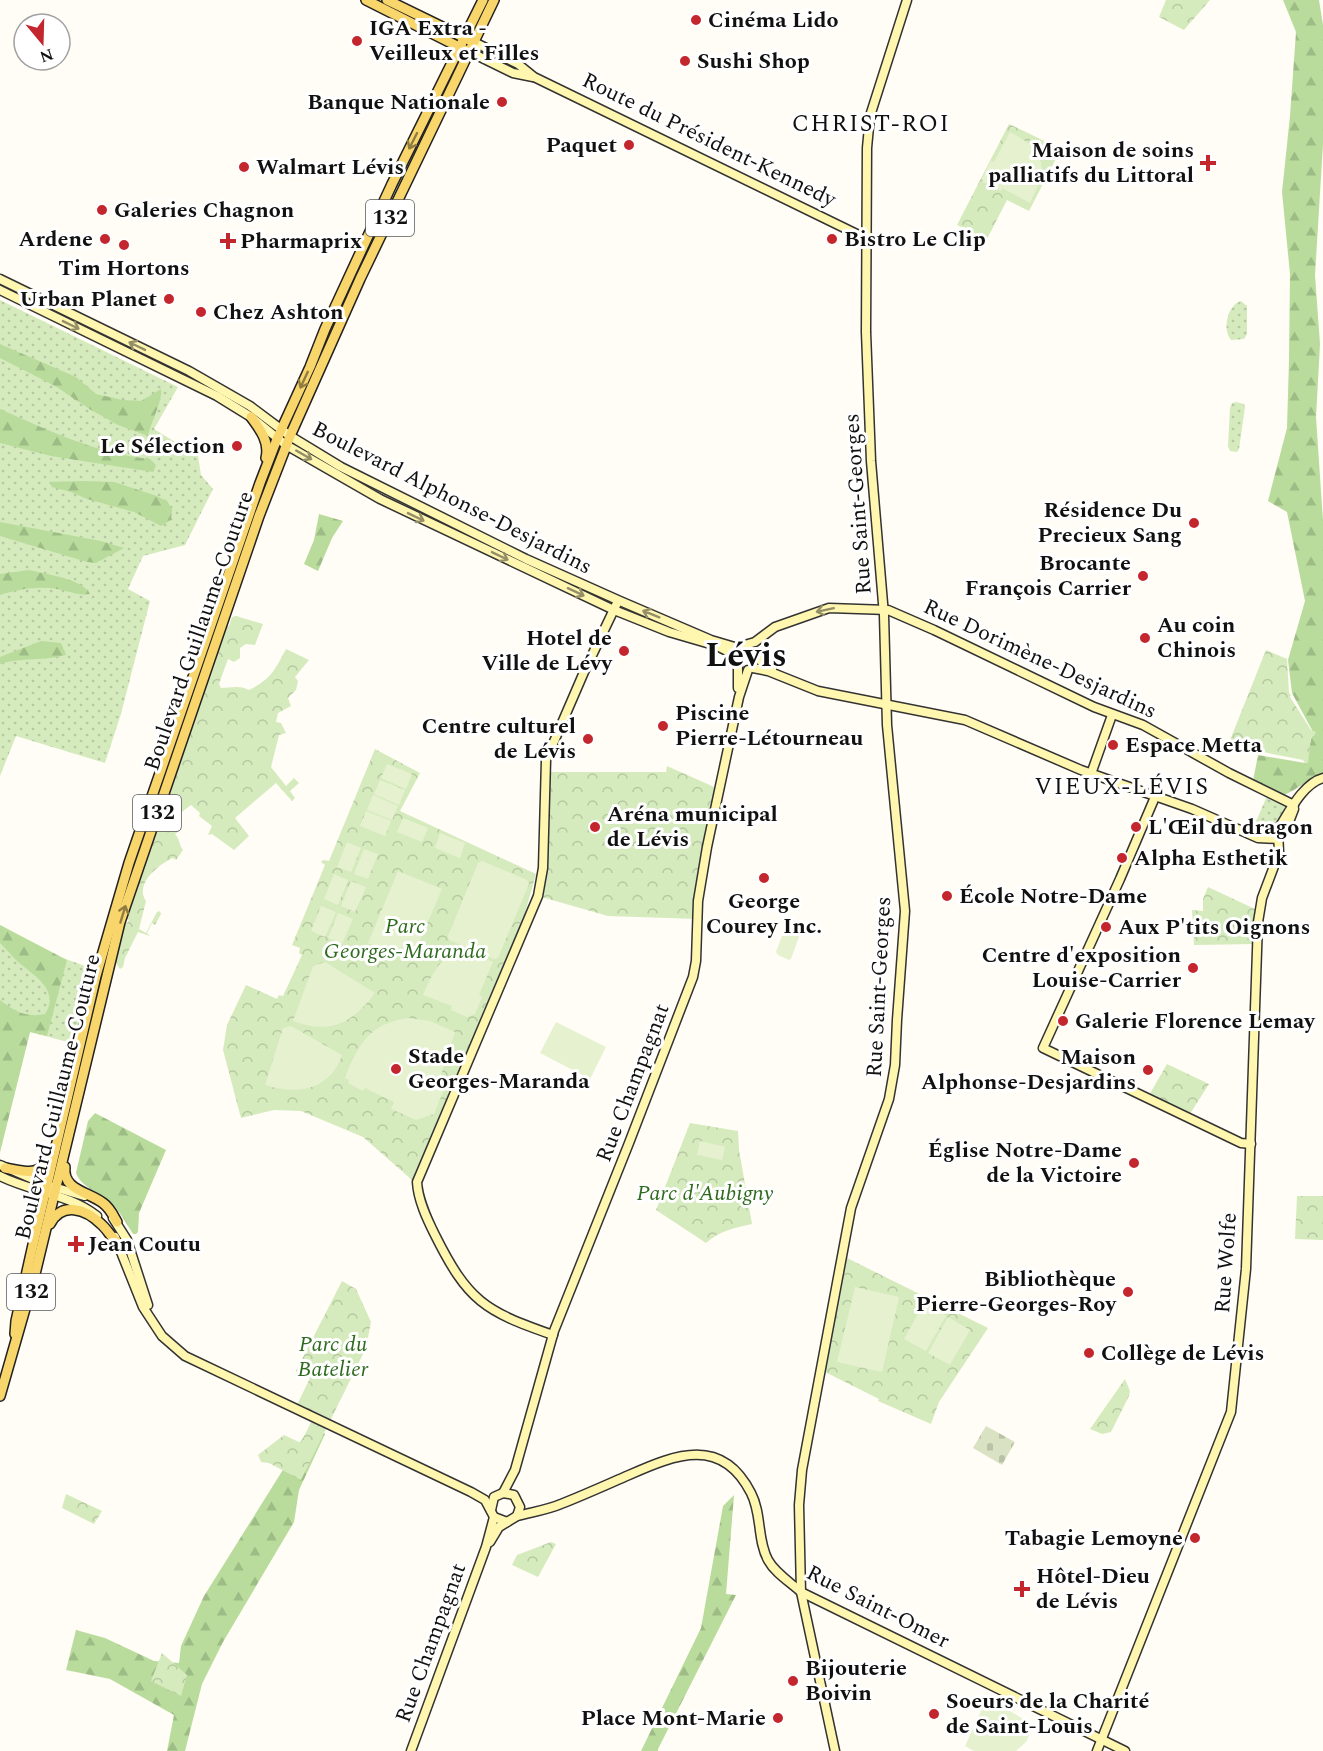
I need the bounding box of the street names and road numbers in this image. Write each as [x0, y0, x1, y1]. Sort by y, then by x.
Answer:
street label: Route du Président-Kennedy [576, 64, 843, 217]
road number: 132 [366, 200, 414, 236]
street label: Rue Saint-Georges [835, 412, 881, 596]
street label: Boulevard Alphonse-Desjardins [306, 413, 598, 583]
street label: Boulevard Guillaume-Couture [136, 487, 262, 775]
street label: Rue Dorimène-Desjardins [918, 590, 1162, 728]
road number: 132 [133, 795, 181, 831]
street label: Rue Saint-Georges [858, 896, 900, 1078]
street label: Boulevard Guillaume-Couture [6, 950, 110, 1244]
street label: Rue Champagnat [588, 999, 679, 1167]
street label: Rue Wolfe [1206, 1212, 1246, 1314]
road number: 132 [7, 1274, 55, 1310]
street label: Rue Saint-Omer [800, 1557, 956, 1658]
street label: Rue Champagnat [387, 1558, 475, 1727]

